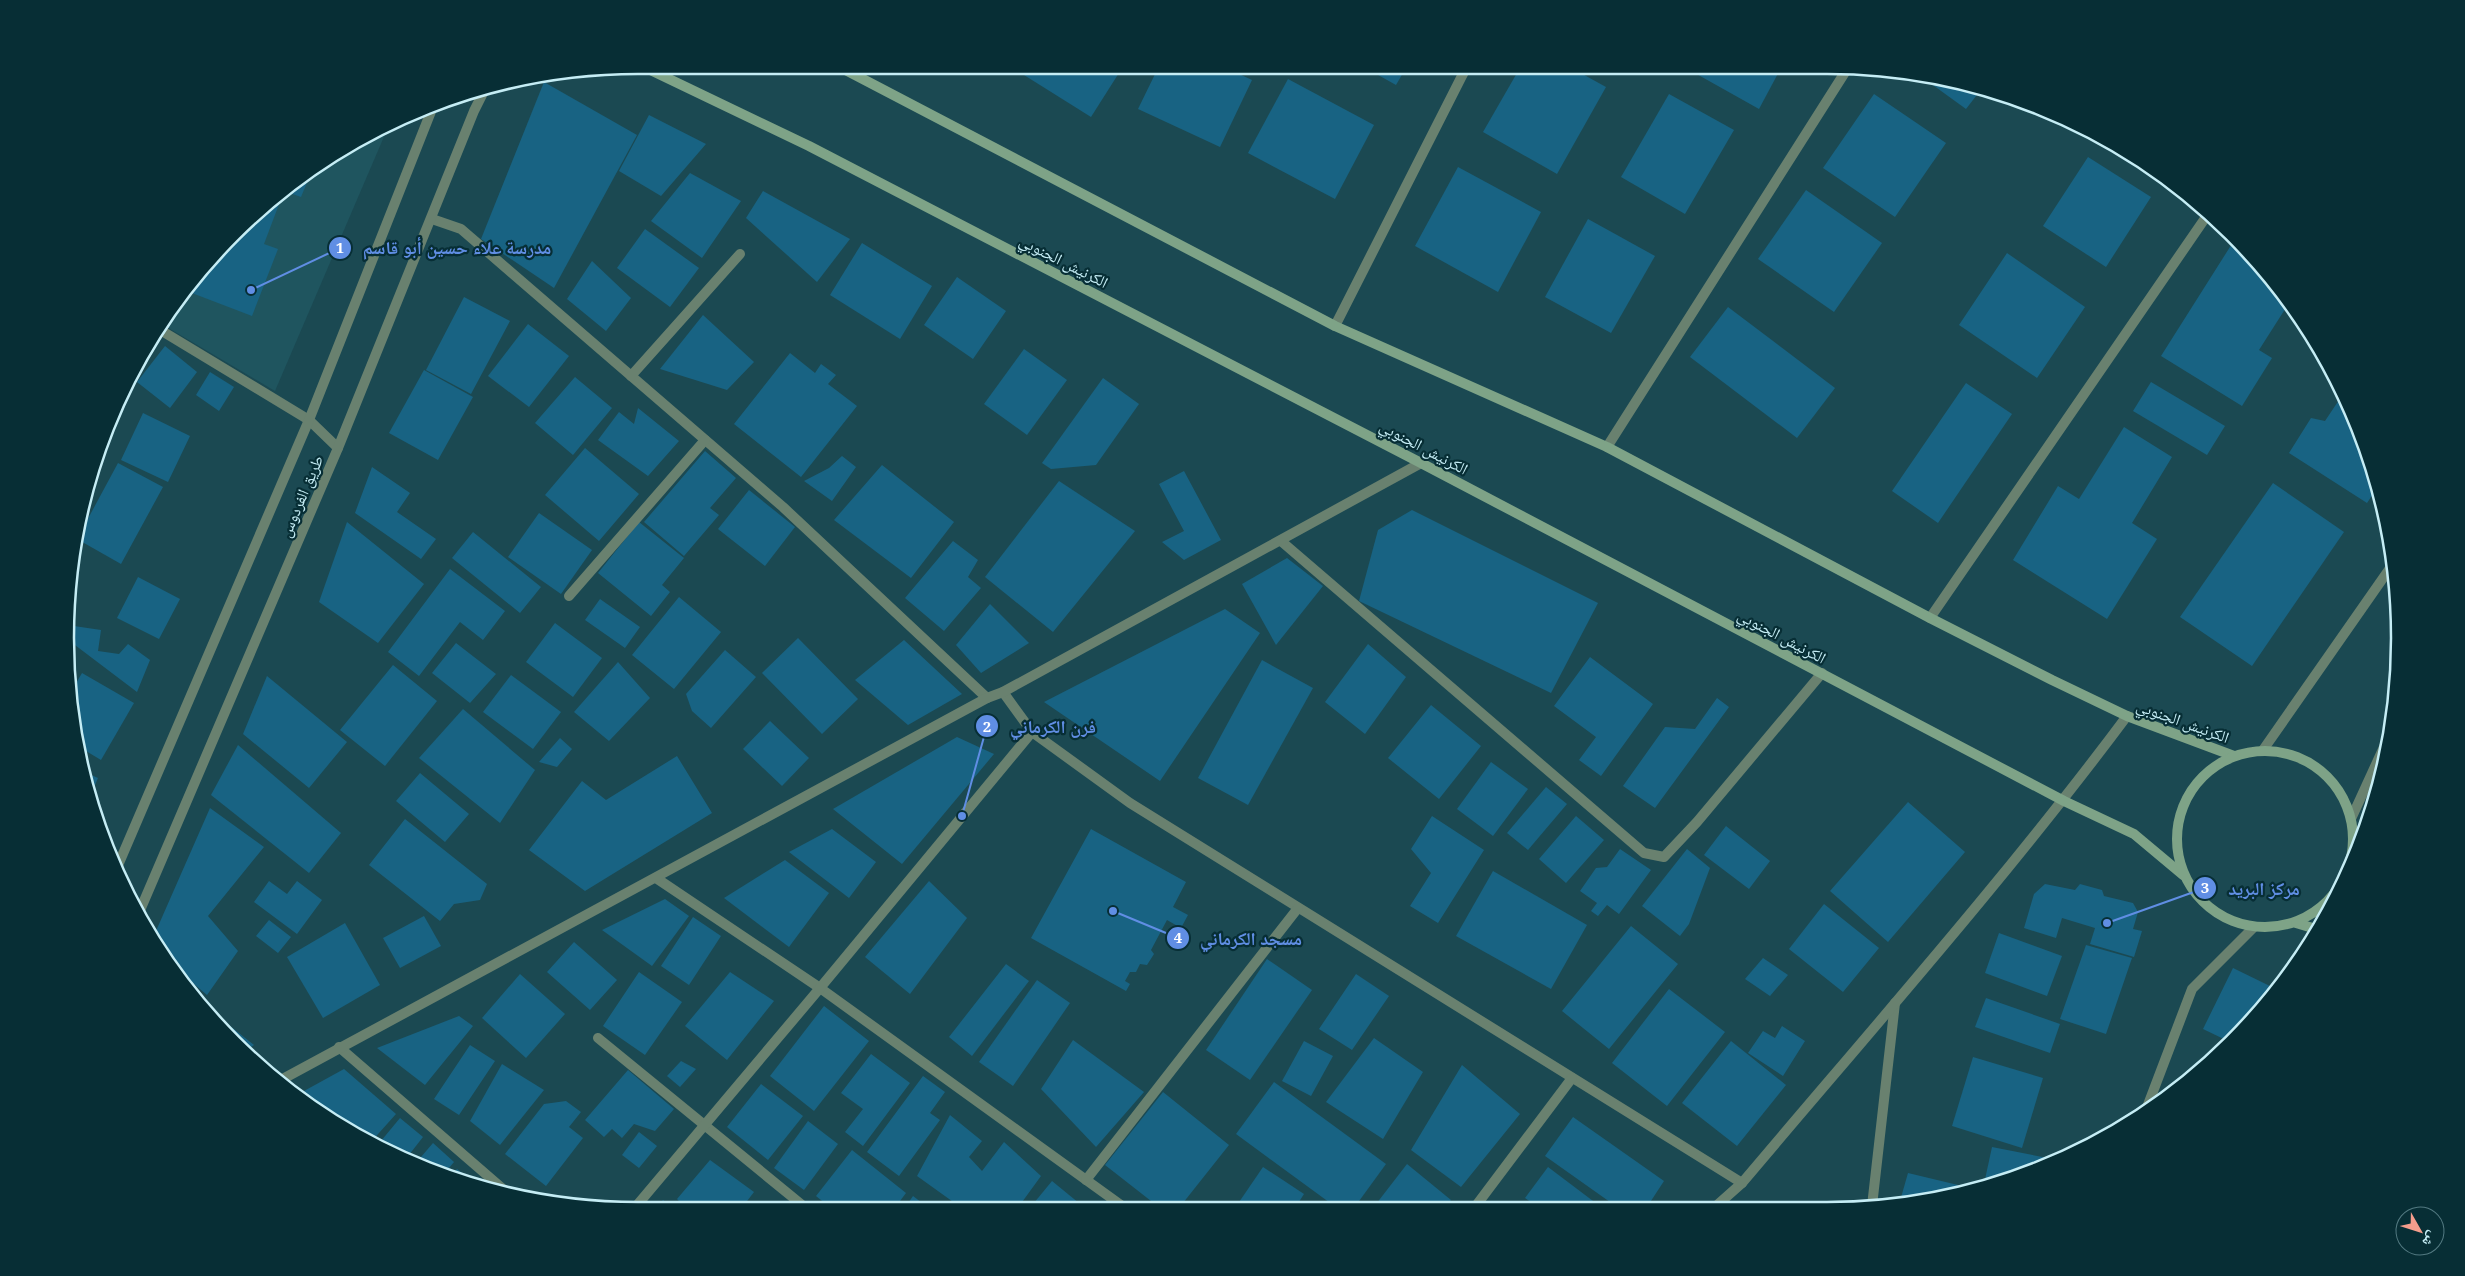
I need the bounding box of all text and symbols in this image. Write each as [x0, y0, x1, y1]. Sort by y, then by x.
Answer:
street label: الكرنيش الجنوبي [1015, 229, 1112, 295]
callout: مدرسة علاء حسين أبو قاسم [328, 231, 561, 264]
text: مدرسة علاء حسين أبو قاسم [363, 235, 551, 260]
text: 1 [336, 237, 344, 257]
street label: الكرنيش الجنوبي [1375, 415, 1472, 481]
street label: طريق الفردوس [274, 452, 328, 540]
street label: الكرنيش الجنوبي [1733, 604, 1830, 670]
street label: الكرنيش الجنوبي [2133, 694, 2232, 750]
callout: فرن الكرماني [975, 710, 1106, 743]
text: فرن الكرماني [1010, 714, 1096, 741]
text: 2 [983, 716, 991, 736]
callout: مركز البريد [2193, 872, 2310, 905]
text: مركز البريد [2228, 876, 2300, 900]
text: 3 [2201, 877, 2209, 897]
callout: مسجد الكرماني [1165, 922, 1312, 955]
text: مسجد الكرماني [1200, 926, 1302, 953]
text: 4 [1174, 927, 1183, 947]
north arrow [2395, 1206, 2445, 1256]
text: ش [2418, 1228, 2443, 1251]

